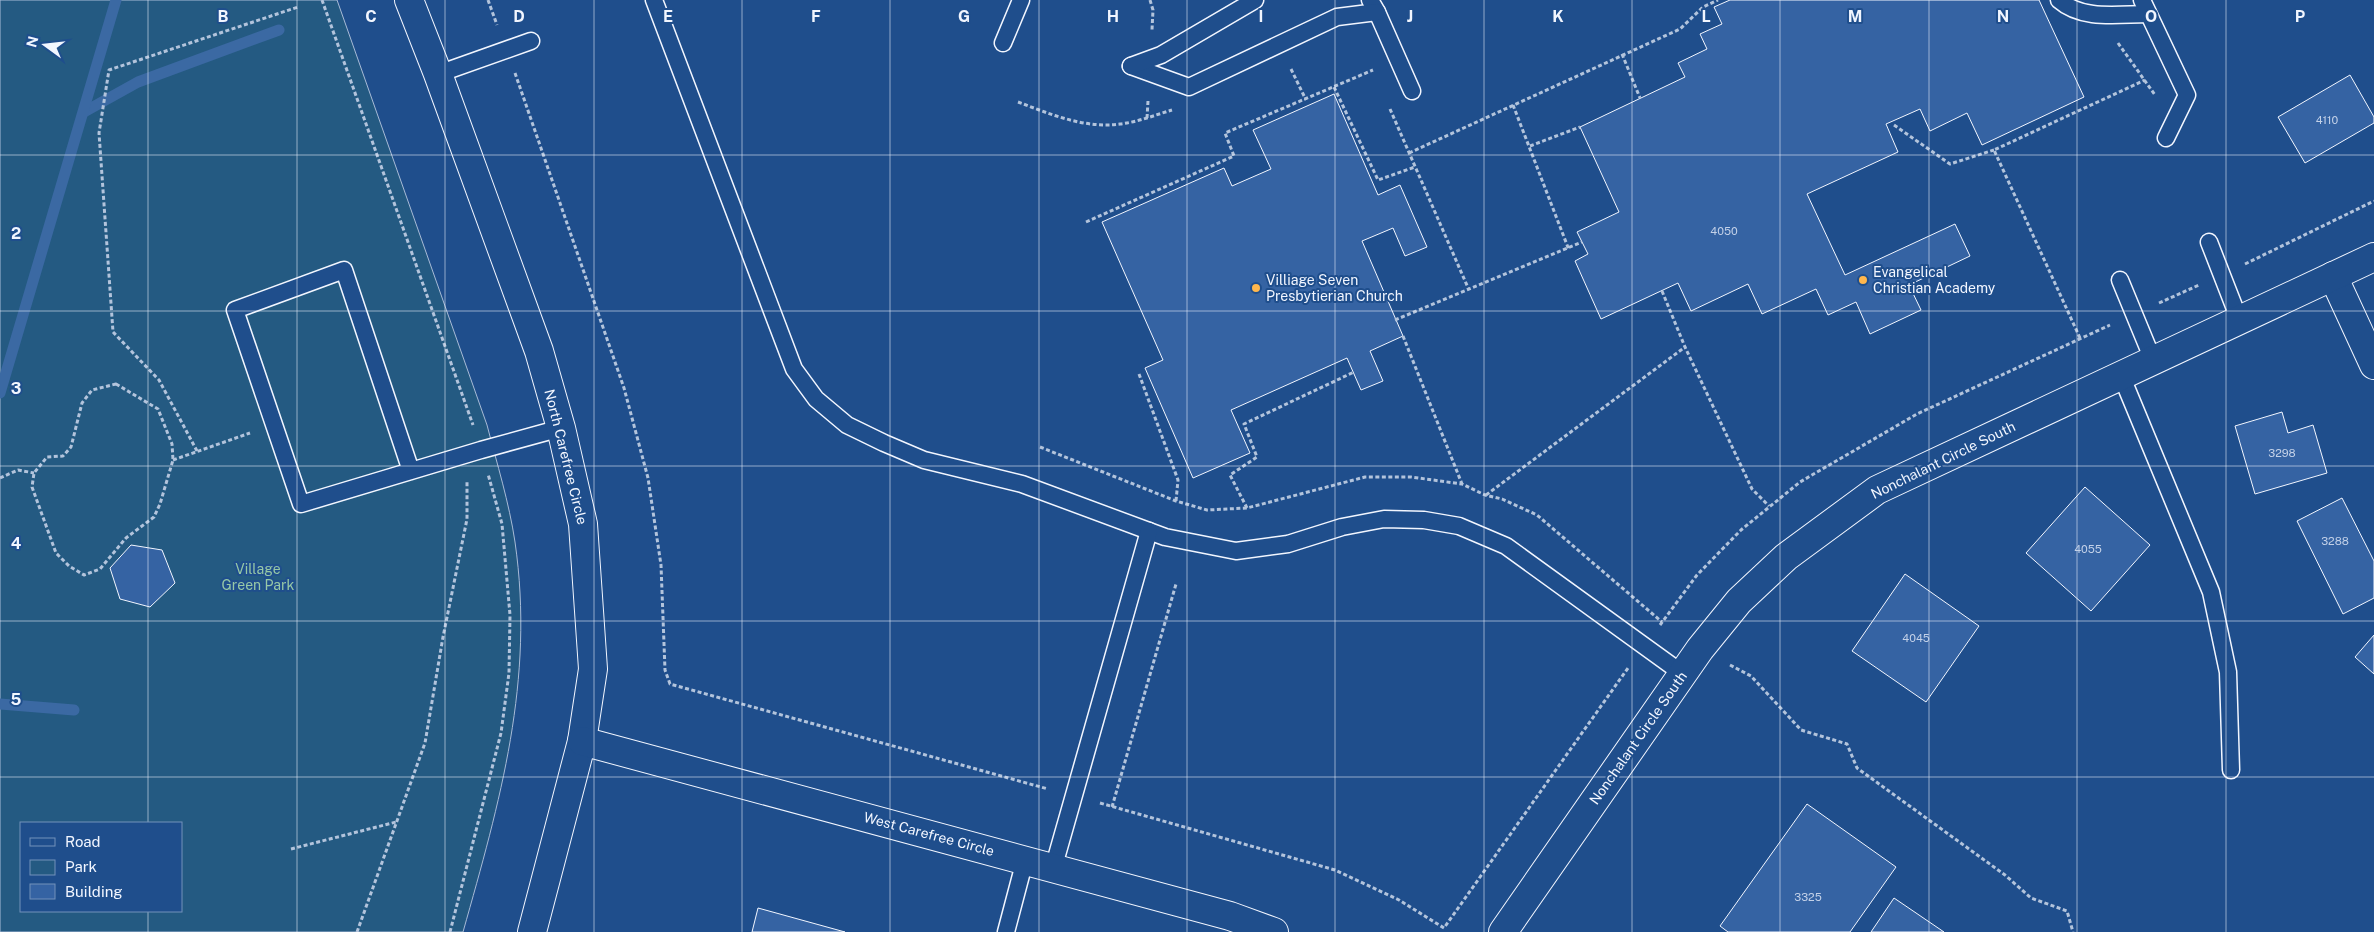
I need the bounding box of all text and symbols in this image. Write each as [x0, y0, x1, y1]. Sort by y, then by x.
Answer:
text: B [218, 7, 229, 26]
text: C [365, 7, 377, 26]
text: D [513, 7, 525, 26]
text: E [663, 7, 673, 26]
text: F [811, 7, 821, 26]
text: G [958, 7, 970, 26]
text: H [1107, 7, 1119, 26]
text: I [1259, 7, 1263, 26]
text: J [1407, 7, 1413, 26]
text: K [1552, 7, 1564, 26]
text: L [1701, 7, 1711, 26]
text: M [1848, 7, 1862, 26]
text: N [1997, 7, 2009, 26]
text: O [2145, 7, 2157, 26]
text: P [2295, 7, 2305, 26]
north arrow [20, 20, 70, 70]
text: N [23, 34, 42, 49]
house number: 4110 [2316, 114, 2339, 126]
text: 2 [11, 224, 21, 243]
house number: 4050 [1710, 225, 1738, 237]
place label: Evangelical Christian Academy [1873, 264, 1996, 296]
place label: Villiage Seven Presbytierian Church [1266, 272, 1403, 304]
marker: Evangelical Christian Academy [1857, 274, 1869, 286]
marker: Villiage Seven Presbytierian Church [1250, 282, 1262, 294]
text: 3 [11, 379, 21, 398]
street label: North Carefree Circle [541, 388, 591, 526]
street label: Nonchalant Circle South [1868, 418, 2018, 502]
house number: 3298 [2268, 447, 2296, 459]
text: 4 [11, 534, 22, 553]
house number: 3288 [2321, 535, 2349, 547]
house number: 4055 [2074, 543, 2102, 555]
park label: Village Green Park [222, 561, 295, 593]
house number: 4045 [1902, 632, 1930, 644]
street label: Nonchalant Circle South [1586, 669, 1690, 807]
text: 5 [11, 690, 22, 709]
street label: West Carefree Circle [862, 809, 996, 859]
legend [20, 822, 182, 912]
text: Road [65, 833, 101, 850]
text: Park [65, 858, 97, 875]
text: Building [65, 883, 123, 900]
house number: 3325 [1794, 891, 1822, 903]

